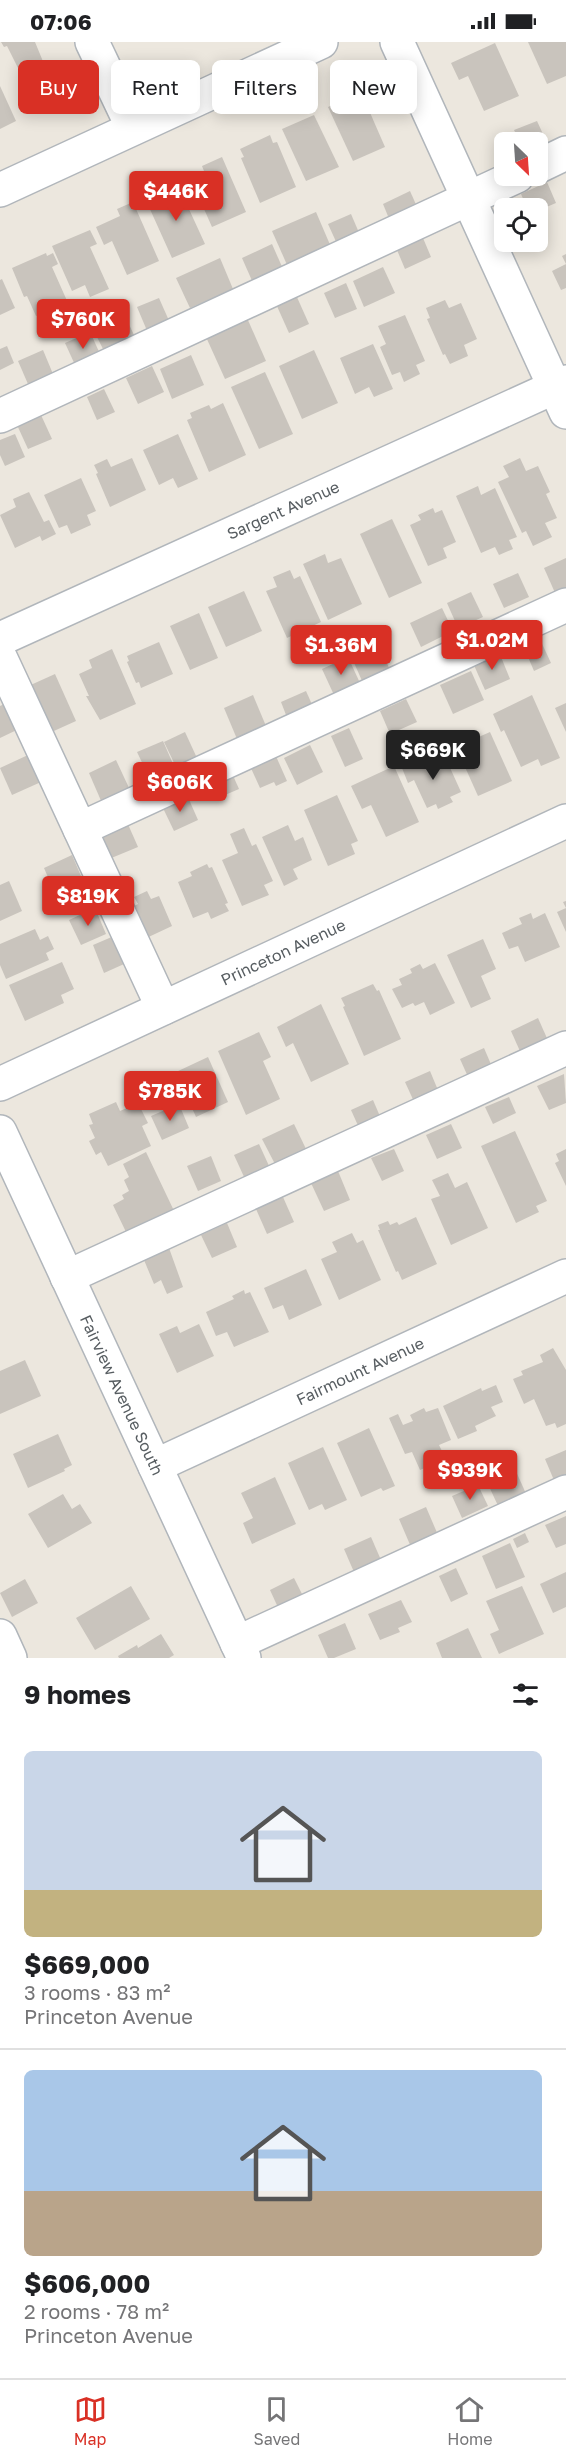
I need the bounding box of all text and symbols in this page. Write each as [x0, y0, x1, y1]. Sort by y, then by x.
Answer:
text: 07:06 [30, 8, 92, 35]
chip: Buy [18, 60, 99, 114]
chip: Rent [111, 60, 200, 114]
chip: Filters [212, 60, 318, 114]
chip: New [330, 60, 417, 114]
north arrow [494, 132, 548, 186]
map controls [494, 132, 548, 252]
pin: $446K [134, 171, 218, 222]
text: $446K [143, 178, 209, 202]
button: locate [494, 198, 548, 252]
pin: $760K [41, 299, 125, 350]
text: $760K [51, 306, 115, 330]
street label: Sargent Avenue [224, 476, 342, 544]
pin: $1.02M [443, 620, 541, 671]
pin: $1.36M [292, 625, 390, 676]
text: $1.02M [455, 627, 529, 651]
text: $1.36M [305, 632, 377, 656]
pin: $669K [391, 730, 475, 781]
text: $669K [400, 737, 466, 761]
pin: $606K [138, 762, 222, 813]
text: $606K [147, 769, 213, 793]
pin: $819K [46, 876, 130, 927]
text: $819K [56, 883, 120, 907]
street label: Princeton Avenue [218, 914, 348, 990]
pin: $785K [128, 1071, 212, 1122]
text: $785K [138, 1078, 202, 1102]
street label: Fairview Avenue South [76, 1312, 168, 1478]
street label: Fairmount Avenue [293, 1333, 427, 1409]
pin: $939K [428, 1450, 512, 1501]
text: $939K [437, 1457, 503, 1481]
icon: filters [509, 1678, 542, 1711]
text: 9 homes [24, 1679, 131, 1710]
icon: home [229, 1790, 337, 1898]
text: $669,000 [24, 1949, 150, 1980]
text: 3 rooms · 83 m² [24, 1980, 170, 2004]
text: Princeton Avenue [24, 2004, 193, 2028]
icon: home [229, 2109, 337, 2217]
text: $606,000 [24, 2268, 150, 2299]
text: 2 rooms · 78 m² [24, 2299, 169, 2323]
text: Princeton Avenue [24, 2323, 193, 2347]
tab: Map [74, 2393, 107, 2449]
tab: Saved [254, 2393, 300, 2449]
tab: Home [447, 2393, 492, 2449]

